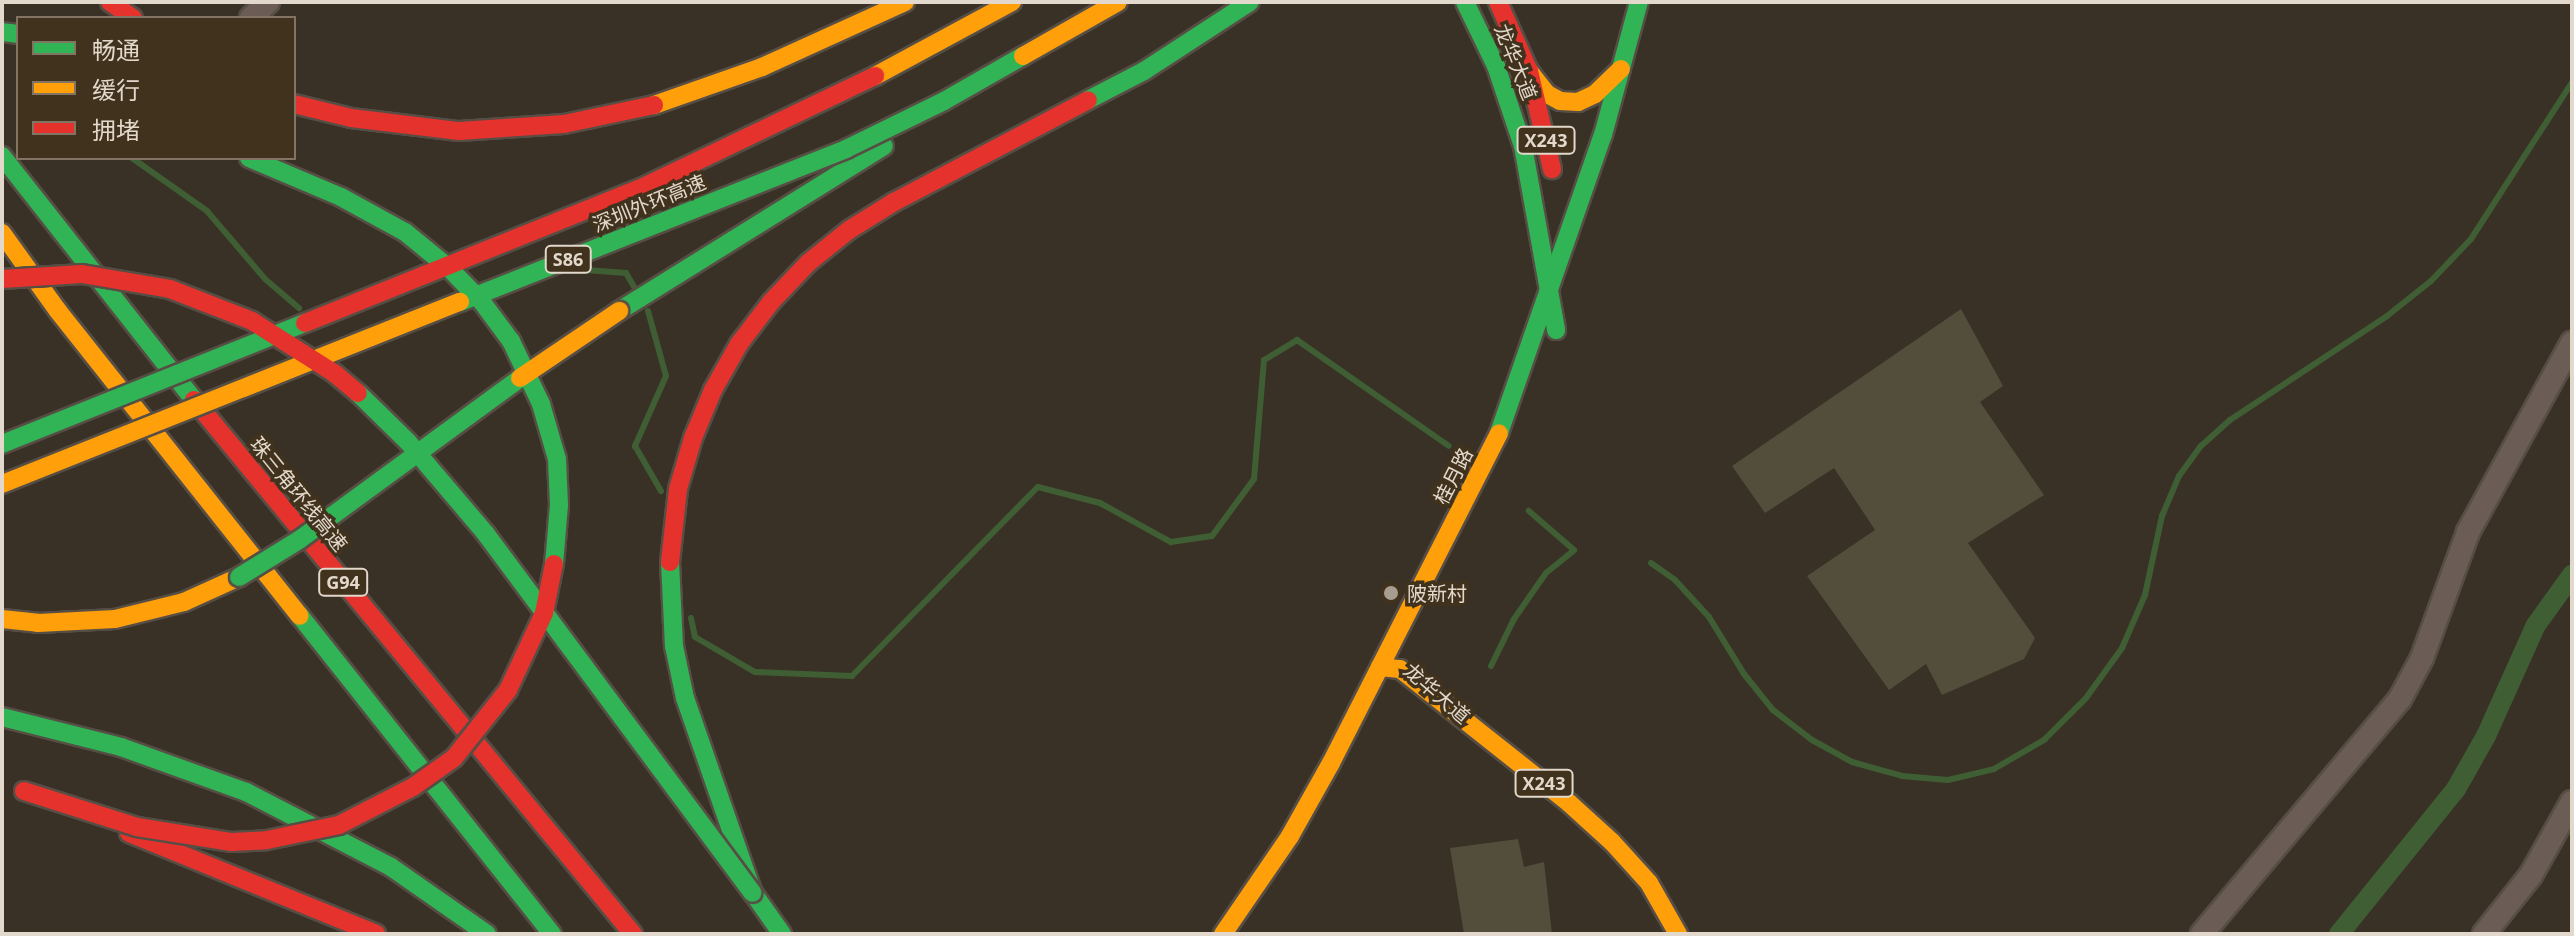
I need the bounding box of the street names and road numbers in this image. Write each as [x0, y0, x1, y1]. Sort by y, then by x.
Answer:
street label: 龙华大道 [1490, 20, 1542, 104]
road number: X243 [1516, 126, 1576, 154]
street label: 深圳外环高速 [589, 169, 709, 237]
road number: S86 [544, 245, 592, 273]
street label: 珠三角环线高速 [246, 432, 352, 556]
street label: 桂月路 [1429, 444, 1477, 508]
road number: G94 [317, 568, 369, 596]
street label: 龙华大道 [1399, 658, 1475, 728]
road number: X243 [1514, 769, 1574, 797]

